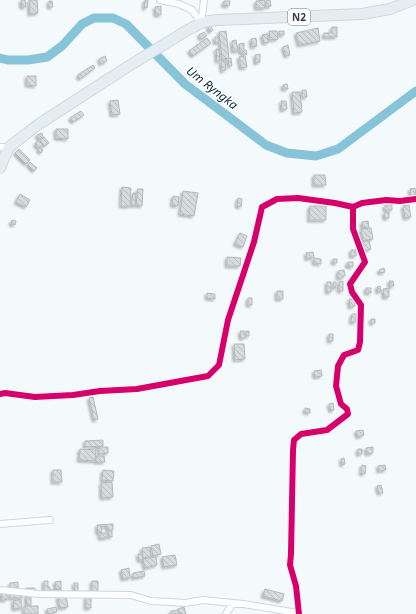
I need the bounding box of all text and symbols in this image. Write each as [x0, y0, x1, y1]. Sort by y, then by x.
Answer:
road number: N2 [288, 9, 310, 25]
water label: Um Ryngka [183, 62, 242, 113]

